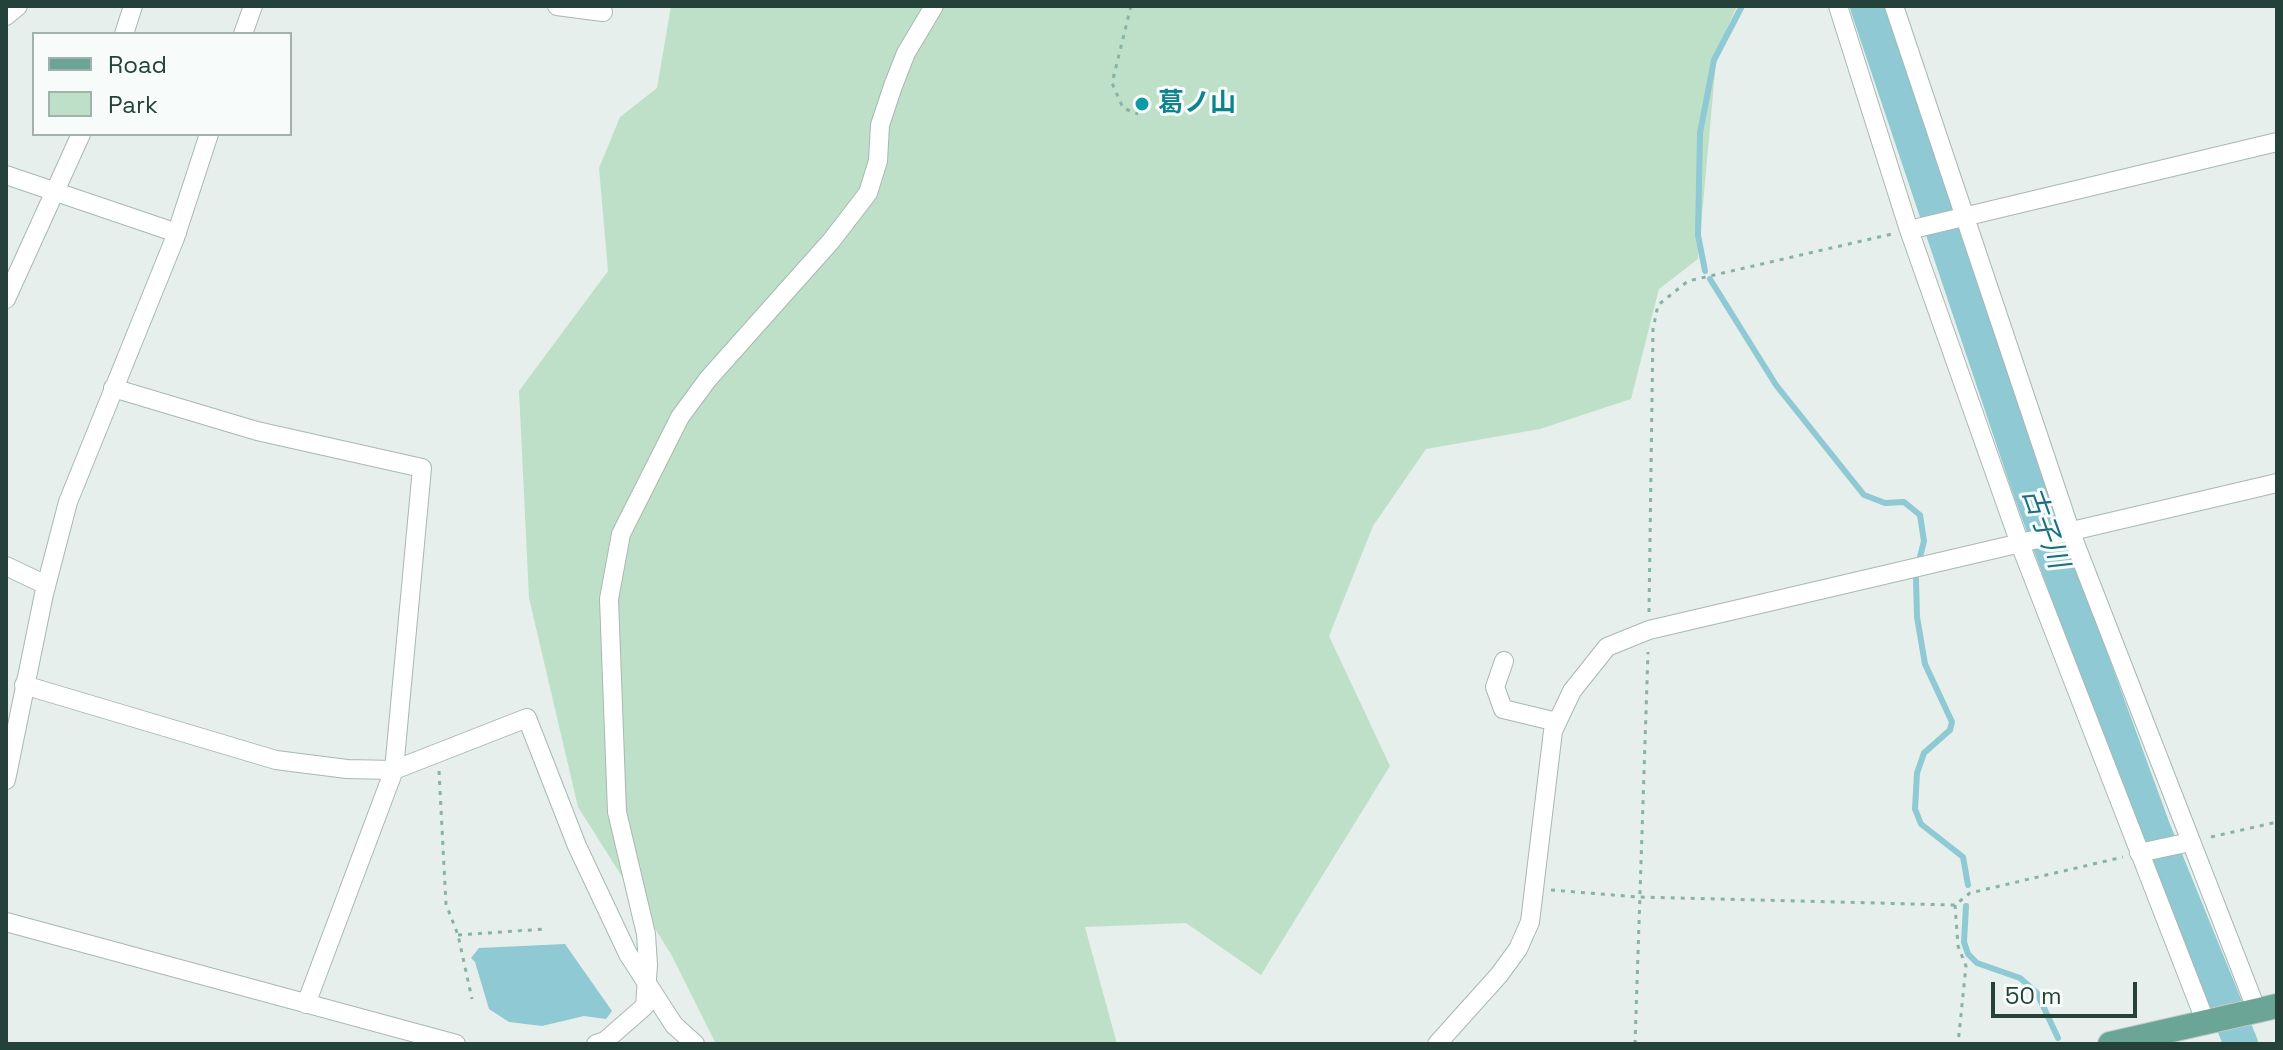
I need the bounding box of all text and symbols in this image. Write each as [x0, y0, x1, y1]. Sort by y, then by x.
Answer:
legend [32, 32, 292, 136]
text: Road [108, 49, 167, 80]
place label: 葛ノ山 [1158, 88, 1236, 120]
text: Park [108, 89, 158, 120]
marker: 葛ノ山 [1133, 95, 1151, 113]
water label: 古子川 [2014, 483, 2074, 573]
scale bar [1995, 966, 2141, 1016]
text: 50 m [2005, 980, 2062, 1011]

